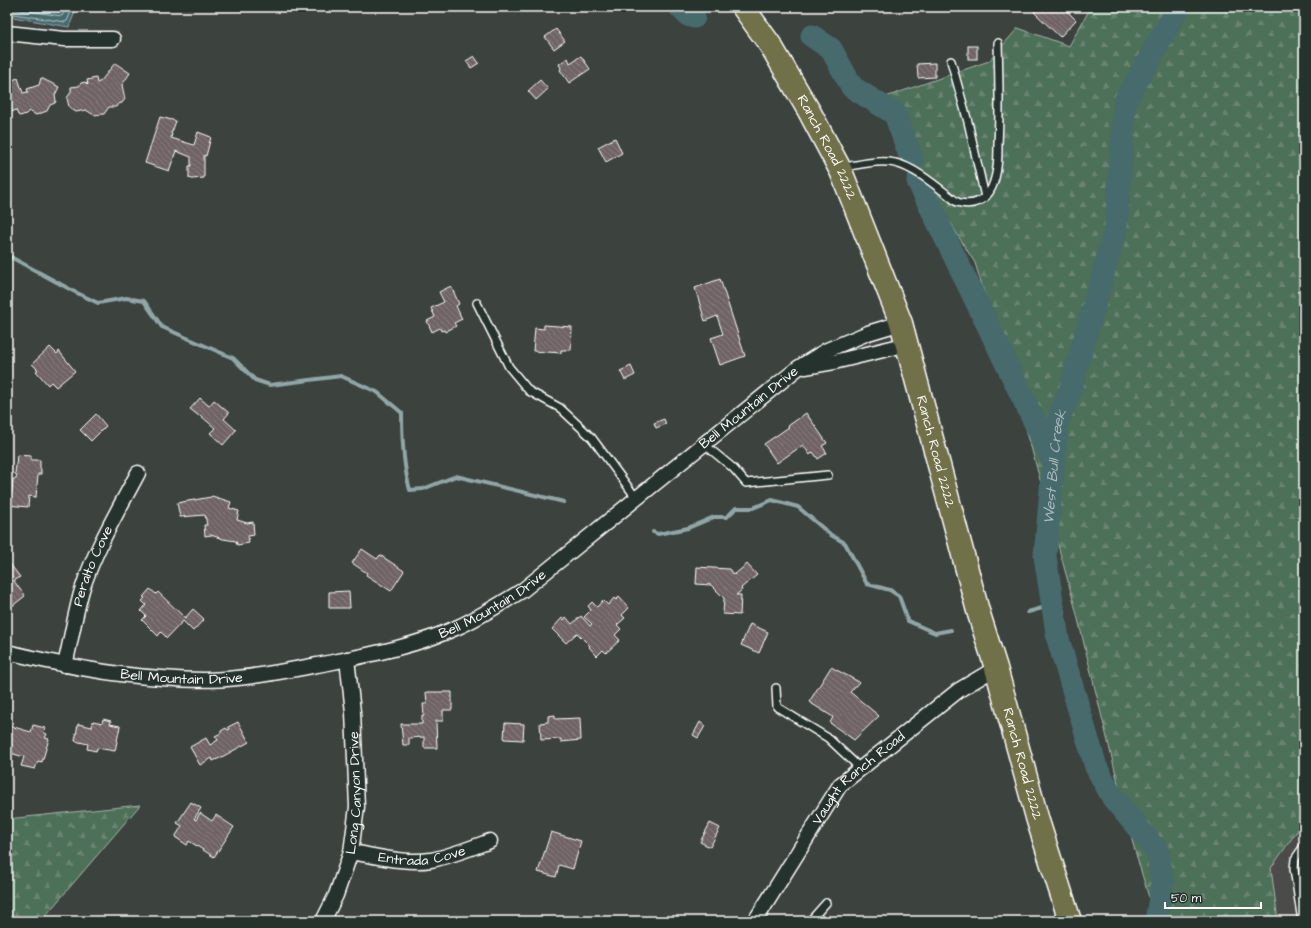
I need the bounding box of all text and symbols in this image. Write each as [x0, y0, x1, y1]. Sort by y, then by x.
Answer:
street label: Ranch Road 2222 [792, 91, 861, 203]
street label: Bell Mountain Drive [695, 361, 803, 454]
street label: Ranch Road 2222 [911, 393, 960, 510]
water label: West Bull Creek [1037, 405, 1072, 525]
street label: Peralto Cove [68, 522, 118, 608]
street label: Bell Mountain Drive [436, 565, 551, 644]
street label: Bell Mountain Drive [119, 664, 244, 690]
street label: Ranch Road 2222 [997, 706, 1047, 822]
street label: Vaught Ranch Road [807, 727, 909, 829]
street label: Long Canyon Drive [341, 731, 367, 856]
street label: Entrada Cove [377, 841, 469, 871]
scale bar [1165, 884, 1261, 910]
text: 50 m [1171, 890, 1202, 907]

